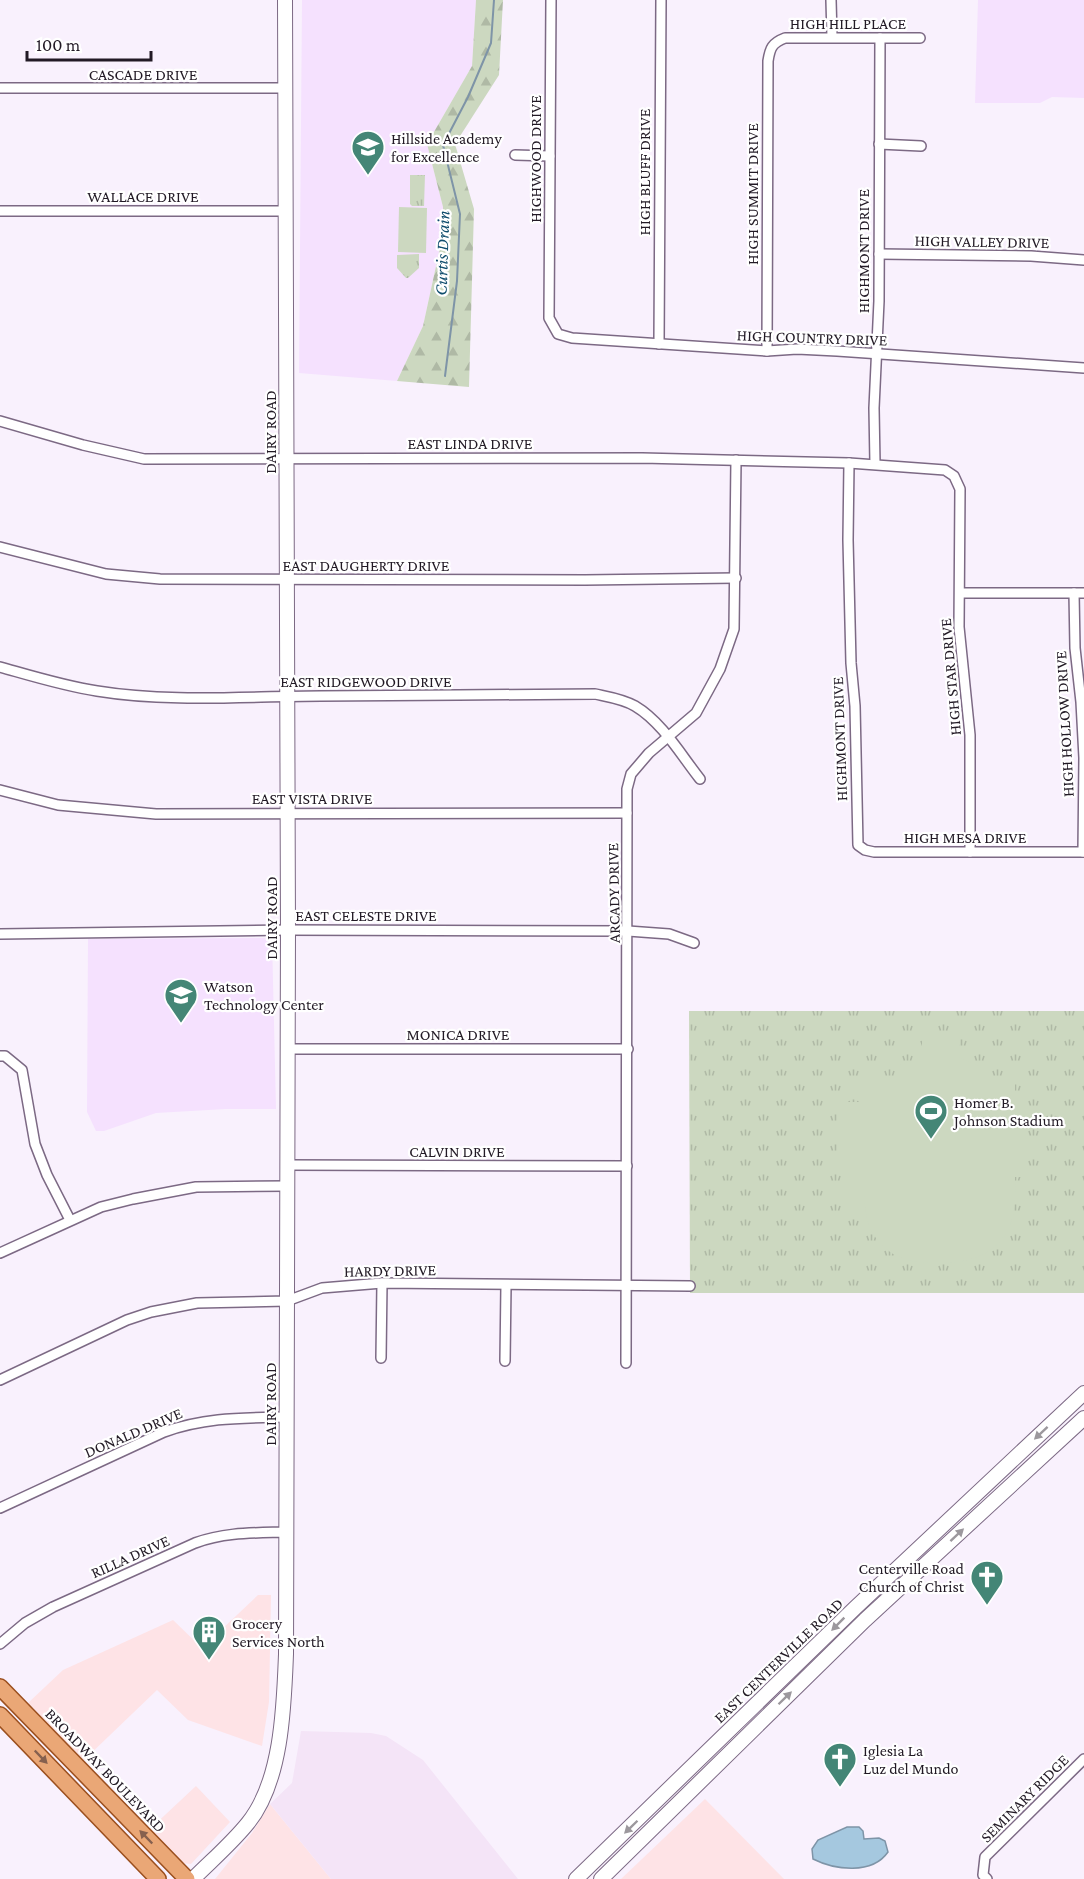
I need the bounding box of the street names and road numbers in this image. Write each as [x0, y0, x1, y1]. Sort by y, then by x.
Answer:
street label: HIGH HILL PLACE [790, 15, 907, 32]
street label: CASCADE DRIVE [89, 66, 198, 83]
street label: HIGHWOOD DRIVE [527, 95, 544, 223]
street label: HIGH BLUFF DRIVE [636, 108, 653, 236]
street label: HIGH SUMMIT DRIVE [744, 123, 761, 265]
street label: WALLACE DRIVE [87, 188, 199, 205]
street label: HIGHMONT DRIVE [855, 188, 872, 313]
street label: HIGH VALLEY DRIVE [915, 232, 1050, 251]
street label: HIGH COUNTRY DRIVE [736, 326, 888, 349]
street label: DAIRY ROAD [262, 390, 279, 474]
street label: EAST LINDA DRIVE [407, 435, 533, 452]
street label: EAST DAUGHERTY DRIVE [283, 557, 450, 574]
street label: HIGH STAR DRIVE [937, 617, 964, 736]
street label: HIGH HOLLOW DRIVE [1052, 650, 1077, 798]
street label: EAST RIDGEWOOD DRIVE [280, 673, 452, 690]
street label: HIGHMONT DRIVE [829, 676, 850, 801]
street label: EAST VISTA DRIVE [252, 790, 373, 807]
street label: HIGH MESA DRIVE [904, 829, 1027, 846]
street label: ARCADY DRIVE [604, 843, 623, 943]
street label: DAIRY ROAD [263, 876, 280, 960]
street label: EAST CELESTE DRIVE [295, 907, 437, 924]
street label: MONICA DRIVE [407, 1026, 510, 1043]
street label: CALVIN DRIVE [409, 1143, 505, 1160]
street label: HARDY DRIVE [344, 1261, 437, 1280]
street label: DAIRY ROAD [262, 1362, 279, 1446]
street label: DONALD DRIVE [82, 1404, 185, 1461]
street label: RILLA DRIVE [88, 1531, 172, 1581]
street label: EAST CENTERVILLE ROAD [711, 1594, 846, 1726]
street label: BROADWAY BOULEVARD [42, 1705, 169, 1836]
street label: SEMINARY RIDGE [977, 1751, 1072, 1846]

